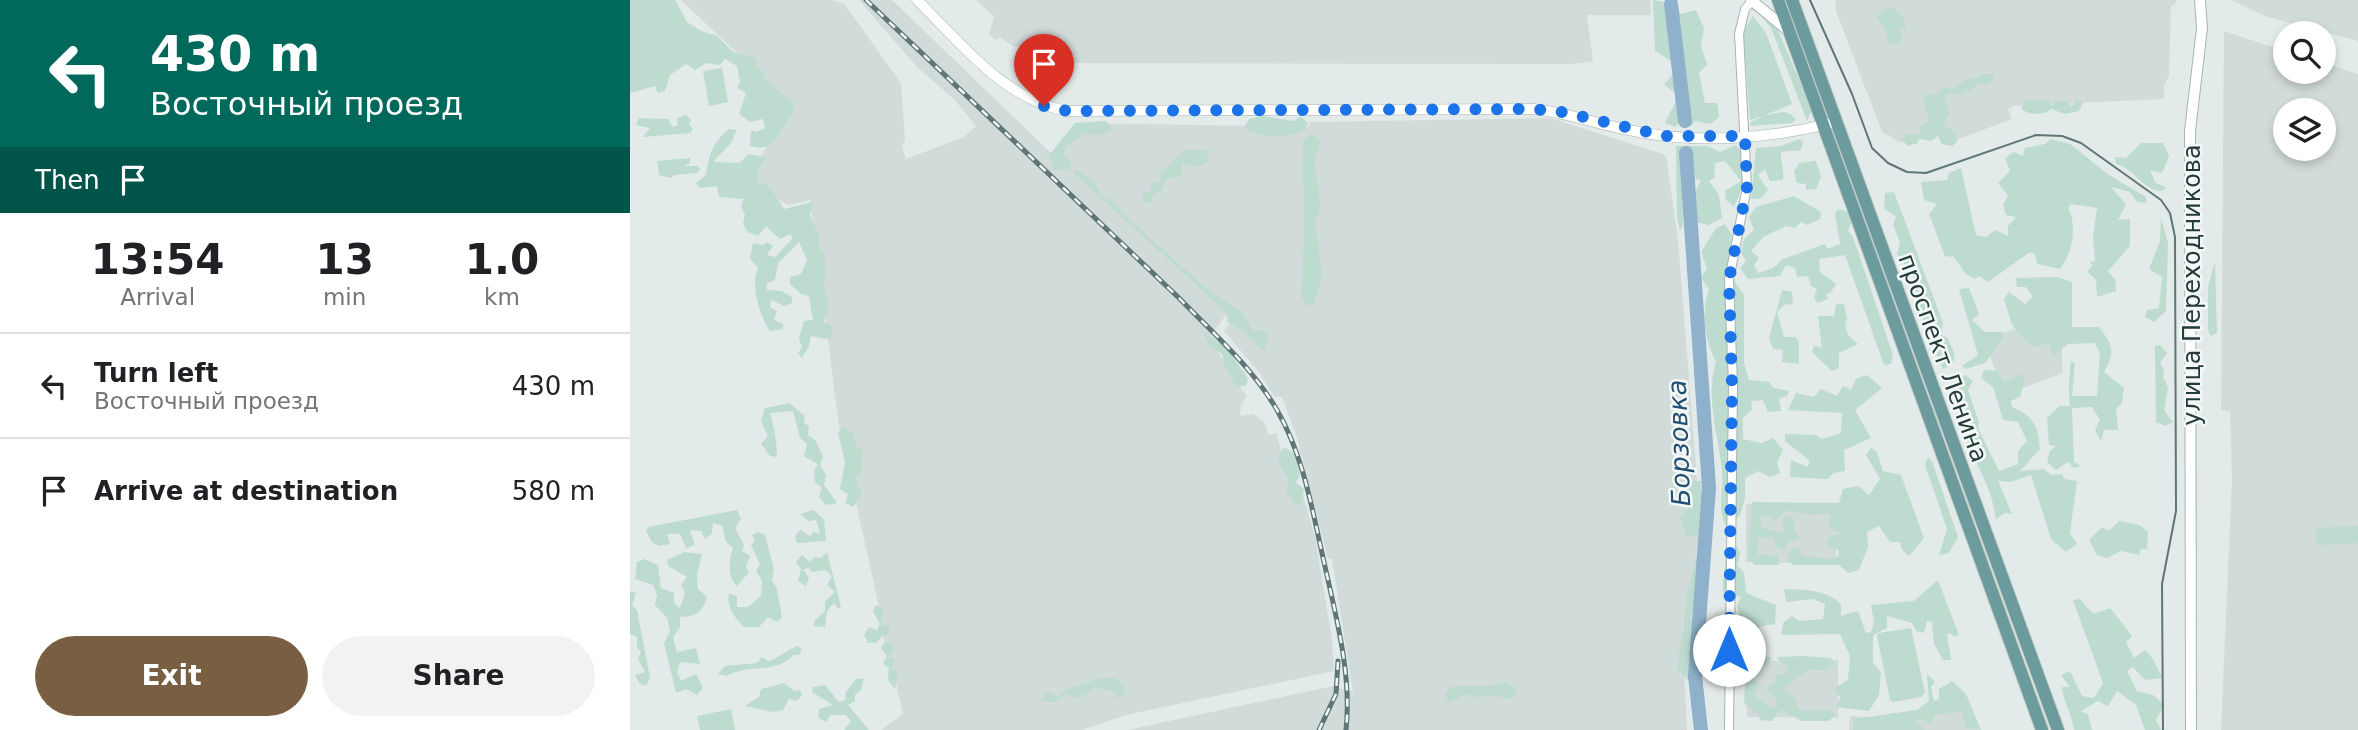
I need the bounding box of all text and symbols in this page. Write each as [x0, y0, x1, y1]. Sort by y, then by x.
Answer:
map controls [2273, 21, 2336, 161]
button: search [2273, 21, 2336, 84]
text: 430 m [150, 26, 320, 83]
icon: left [35, 28, 126, 119]
pin [1014, 34, 1074, 106]
icon: arrive [1025, 45, 1063, 83]
text: Восточный проезд [150, 85, 463, 123]
button: layers [2273, 98, 2336, 161]
street label: улица Переходникова [2178, 144, 2206, 426]
icon: arrive [114, 161, 152, 199]
text: Then [35, 165, 100, 195]
text: 13:54 [91, 235, 225, 284]
text: 13 [315, 235, 374, 284]
text: 1.0 [465, 235, 539, 284]
street label: проспект Ленина [1892, 250, 1994, 466]
text: Arrival [120, 284, 195, 310]
text: min [323, 284, 366, 310]
text: km [484, 284, 520, 310]
text: Turn left [94, 358, 218, 388]
icon: left [35, 367, 73, 405]
text: 430 m [512, 371, 595, 401]
water label: Борзовка [1662, 379, 1696, 507]
text: Восточный проезд [94, 388, 319, 414]
icon: arrive [35, 472, 73, 510]
text: Arrive at destination [94, 476, 398, 506]
text: 580 m [512, 476, 595, 506]
position arrow [1692, 613, 1766, 687]
button: Exit [35, 636, 308, 716]
button: Share [322, 636, 595, 716]

